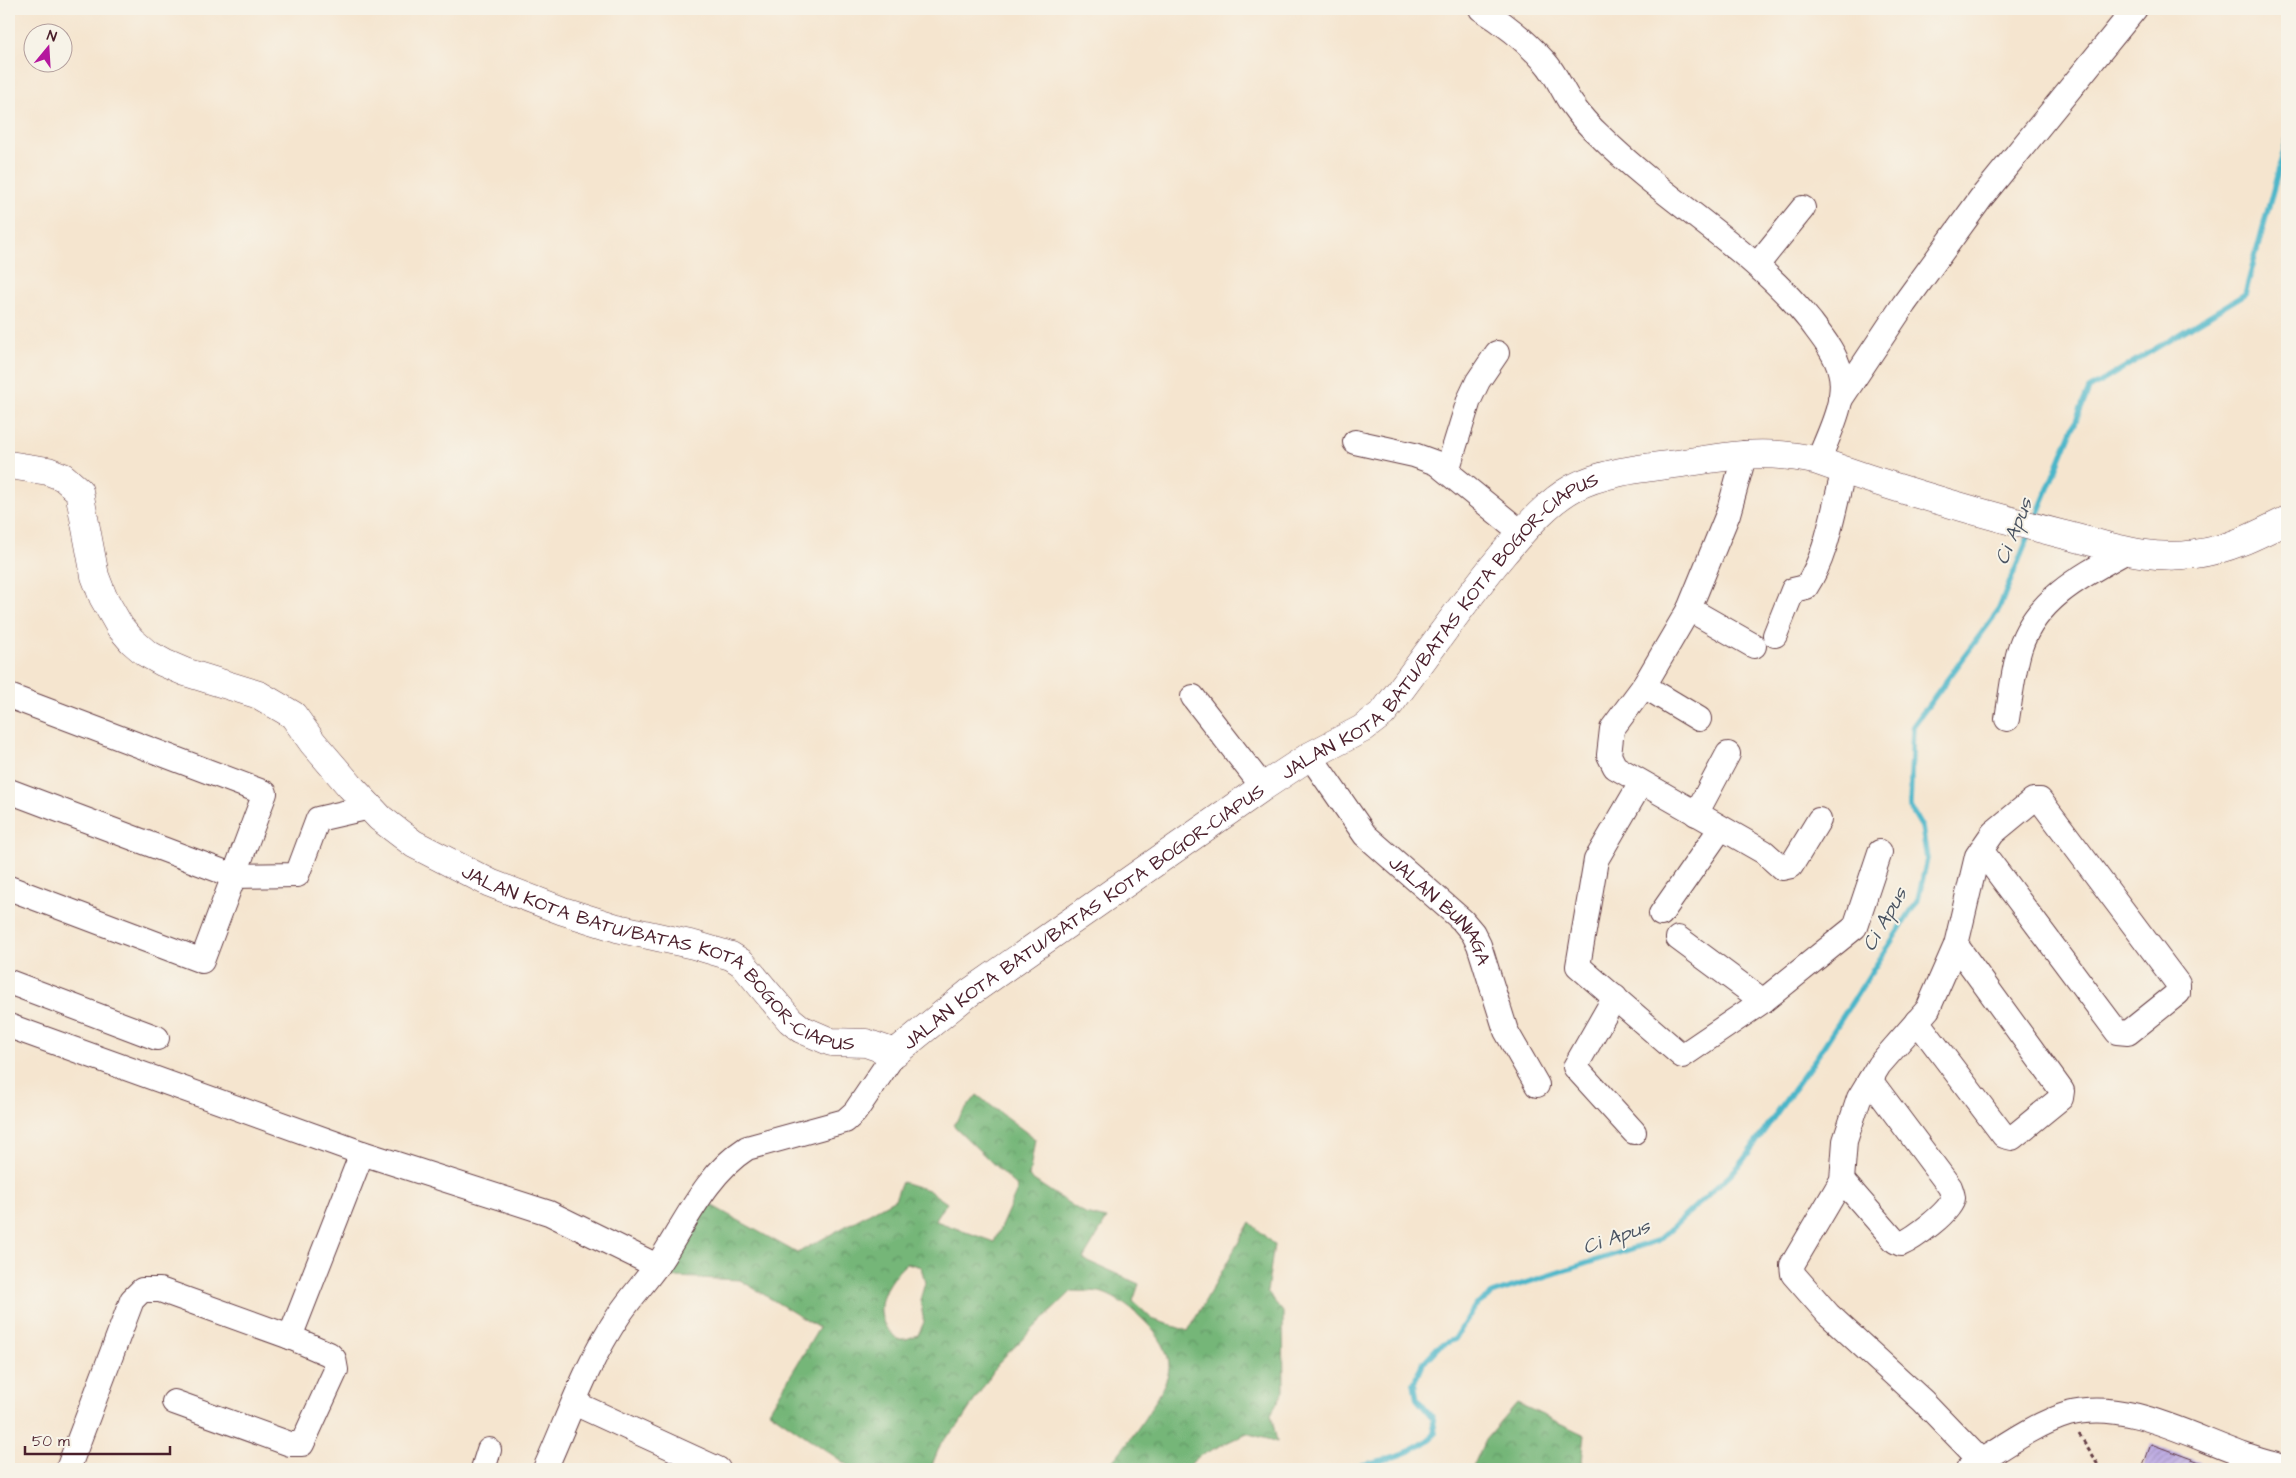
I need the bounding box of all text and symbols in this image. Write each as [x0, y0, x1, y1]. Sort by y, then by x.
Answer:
north arrow [22, 22, 72, 72]
text: N [44, 26, 59, 48]
street label: JALAN KOTA BATU/BATAS KOTA BOGOR–CIAPUS [1276, 467, 1602, 787]
water label: Ci Apus [1988, 493, 2040, 569]
street label: JALAN KOTA BATU/BATAS KOTA BOGOR–CIAPUS [897, 778, 1271, 1057]
street label: JALAN BUNIAGA [1382, 850, 1496, 969]
street label: JALAN KOTA BATU/BATAS KOTA BOGOR–CIAPUS [456, 859, 855, 1058]
water label: Ci Apus [1855, 882, 1915, 957]
water label: Ci Apus [1579, 1212, 1655, 1261]
scale bar [25, 1423, 170, 1455]
text: 50 m [32, 1431, 70, 1452]

